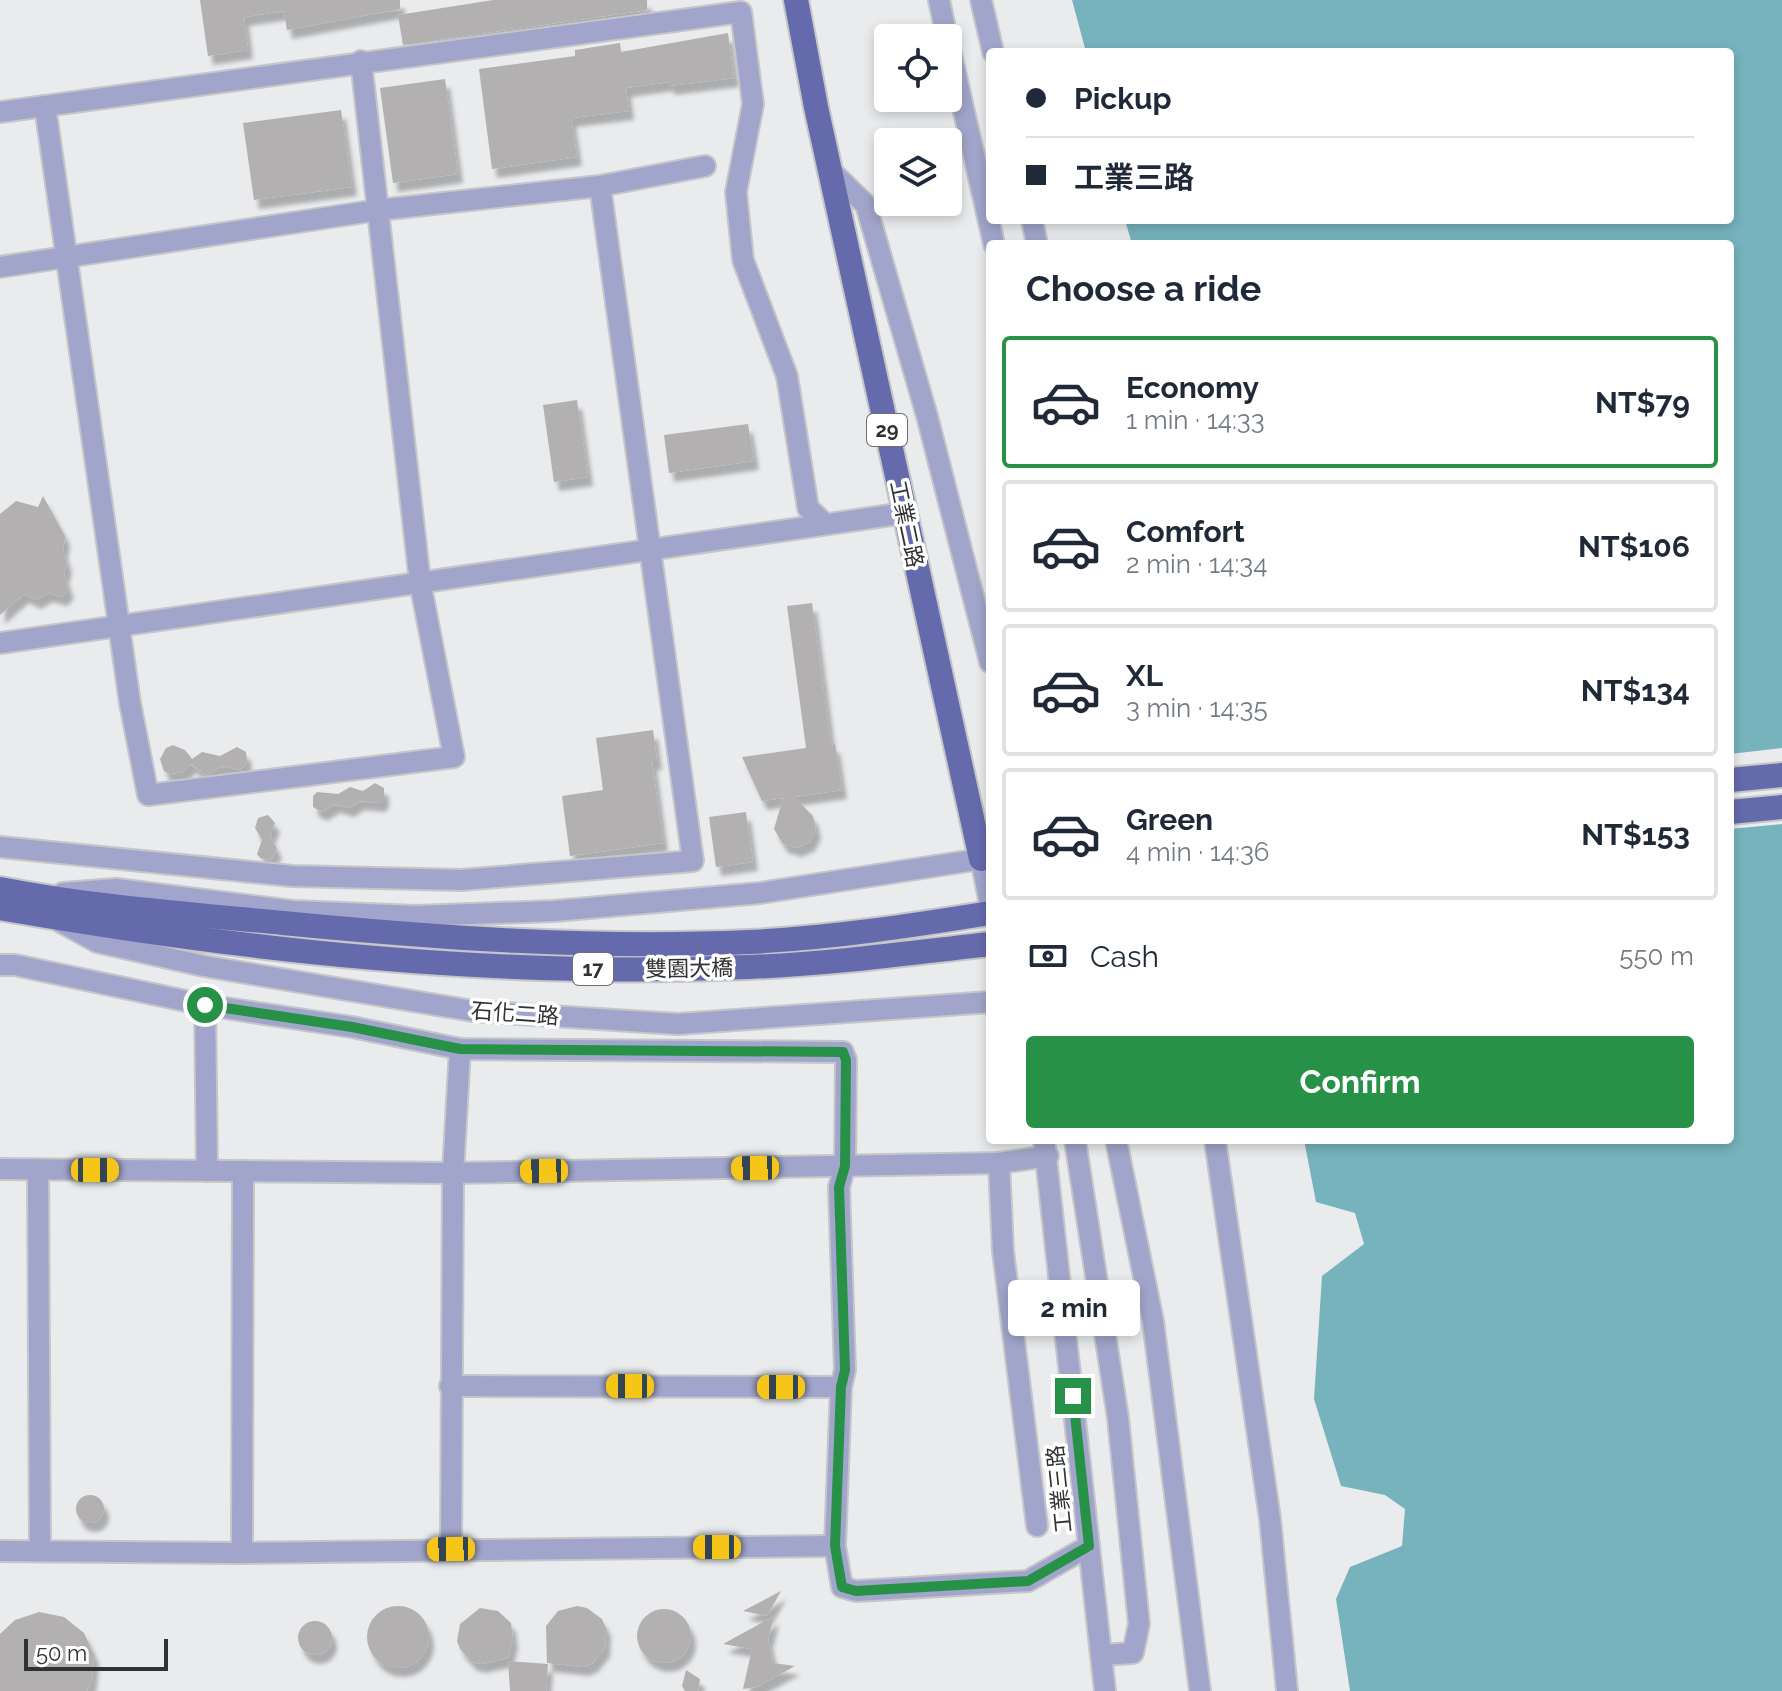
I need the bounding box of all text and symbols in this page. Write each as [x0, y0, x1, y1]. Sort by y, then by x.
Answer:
map controls [874, 24, 962, 216]
button: locate [874, 24, 962, 112]
text: Pickup [1074, 81, 1172, 116]
button: layers [874, 128, 962, 216]
text: 工業三路 [1074, 160, 1194, 195]
text: Choose a ride [1026, 267, 1261, 309]
icon: car [1030, 366, 1102, 438]
text: Economy [1126, 370, 1259, 405]
text: NT$79 [1595, 385, 1690, 420]
text: 1 min · 14:33 [1126, 405, 1265, 435]
road number: 29 [867, 414, 907, 446]
street label: 工業二路 [885, 478, 929, 570]
icon: car [1030, 510, 1102, 582]
text: Comfort [1126, 514, 1245, 549]
text: NT$106 [1578, 529, 1690, 564]
text: 2 min · 14:34 [1126, 549, 1267, 579]
icon: car [1030, 654, 1102, 726]
text: XL [1126, 658, 1163, 693]
text: NT$134 [1581, 673, 1690, 708]
text: 3 min · 14:35 [1126, 693, 1268, 723]
icon: car [1030, 798, 1102, 870]
text: Green [1126, 802, 1213, 837]
text: NT$153 [1581, 817, 1690, 852]
text: 4 min · 14:36 [1126, 837, 1270, 867]
icon: cash [1026, 934, 1070, 978]
text: Cash [1090, 939, 1159, 974]
text: 550 m [1619, 941, 1694, 971]
road number: 17 [573, 953, 613, 985]
street label: 雙園大橋 [645, 954, 733, 982]
route start [187, 987, 223, 1023]
street label: 石化二路 [470, 997, 560, 1029]
button: Confirm [1026, 1036, 1694, 1128]
car [731, 1156, 779, 1180]
car [71, 1158, 119, 1182]
car [520, 1159, 568, 1183]
callout: 2 min [1007, 1280, 1139, 1336]
text: 2 min [1040, 1293, 1108, 1323]
car [606, 1374, 654, 1398]
car [757, 1375, 805, 1399]
route end [1055, 1378, 1091, 1414]
street label: 工業三路 [1041, 1444, 1077, 1534]
car [693, 1535, 741, 1559]
car [427, 1537, 475, 1561]
scale bar [24, 1635, 168, 1671]
text: 50 m [36, 1640, 87, 1666]

